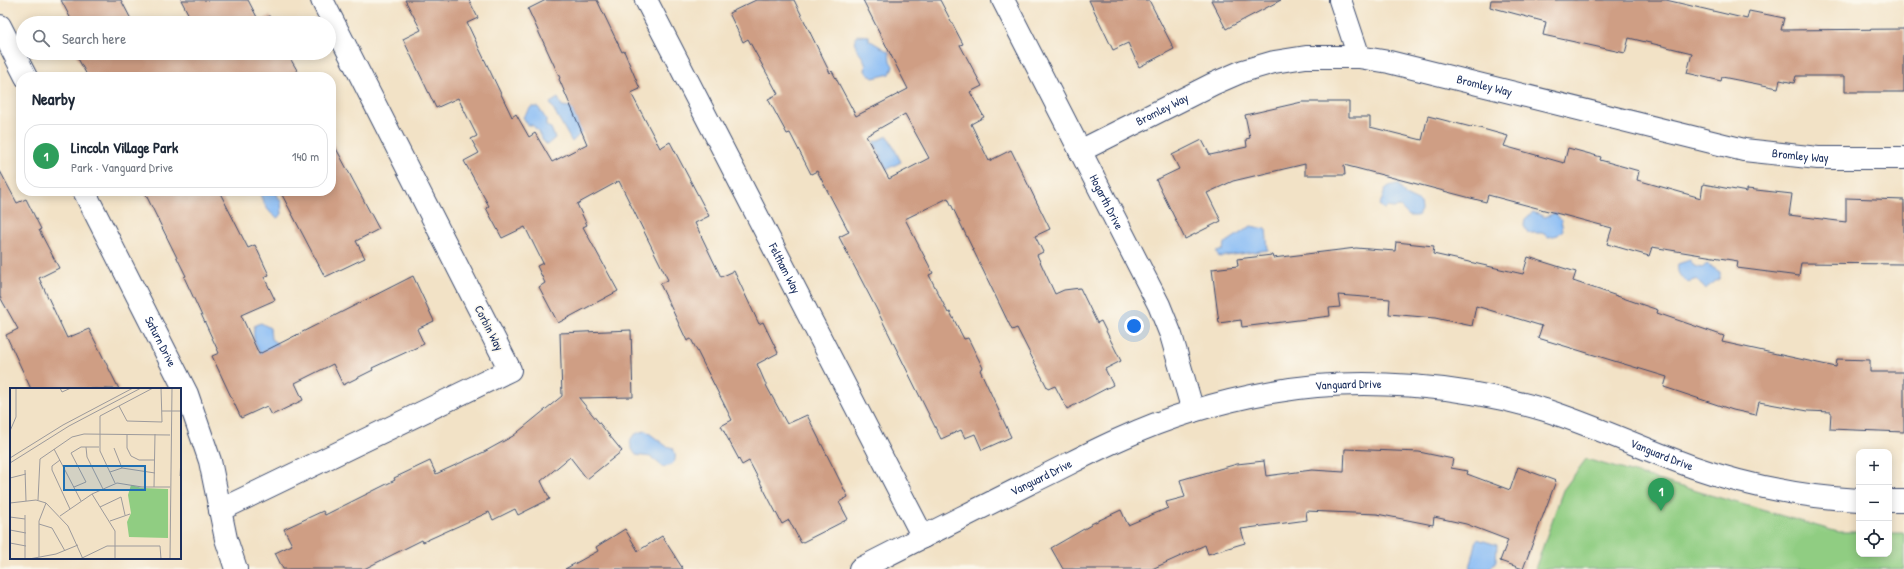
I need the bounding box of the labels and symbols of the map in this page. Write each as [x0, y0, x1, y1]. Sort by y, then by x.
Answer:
street label: Bromley Way [1455, 70, 1514, 100]
street label: Bromley Way [1133, 89, 1191, 130]
street label: Bromley Way [1771, 144, 1829, 166]
street label: Hogarth Drive [1086, 171, 1128, 233]
street label: Feltham Way [764, 239, 805, 296]
street label: Corbin Way [471, 302, 508, 353]
street label: Saturn Drive [141, 313, 181, 370]
your location [1124, 316, 1144, 336]
street label: Vanguard Drive [1314, 375, 1382, 394]
inset map [10, 388, 181, 559]
street label: Vanguard Drive [1628, 434, 1696, 474]
street label: Vanguard Drive [1007, 455, 1075, 500]
pin: 1 [1648, 478, 1674, 511]

